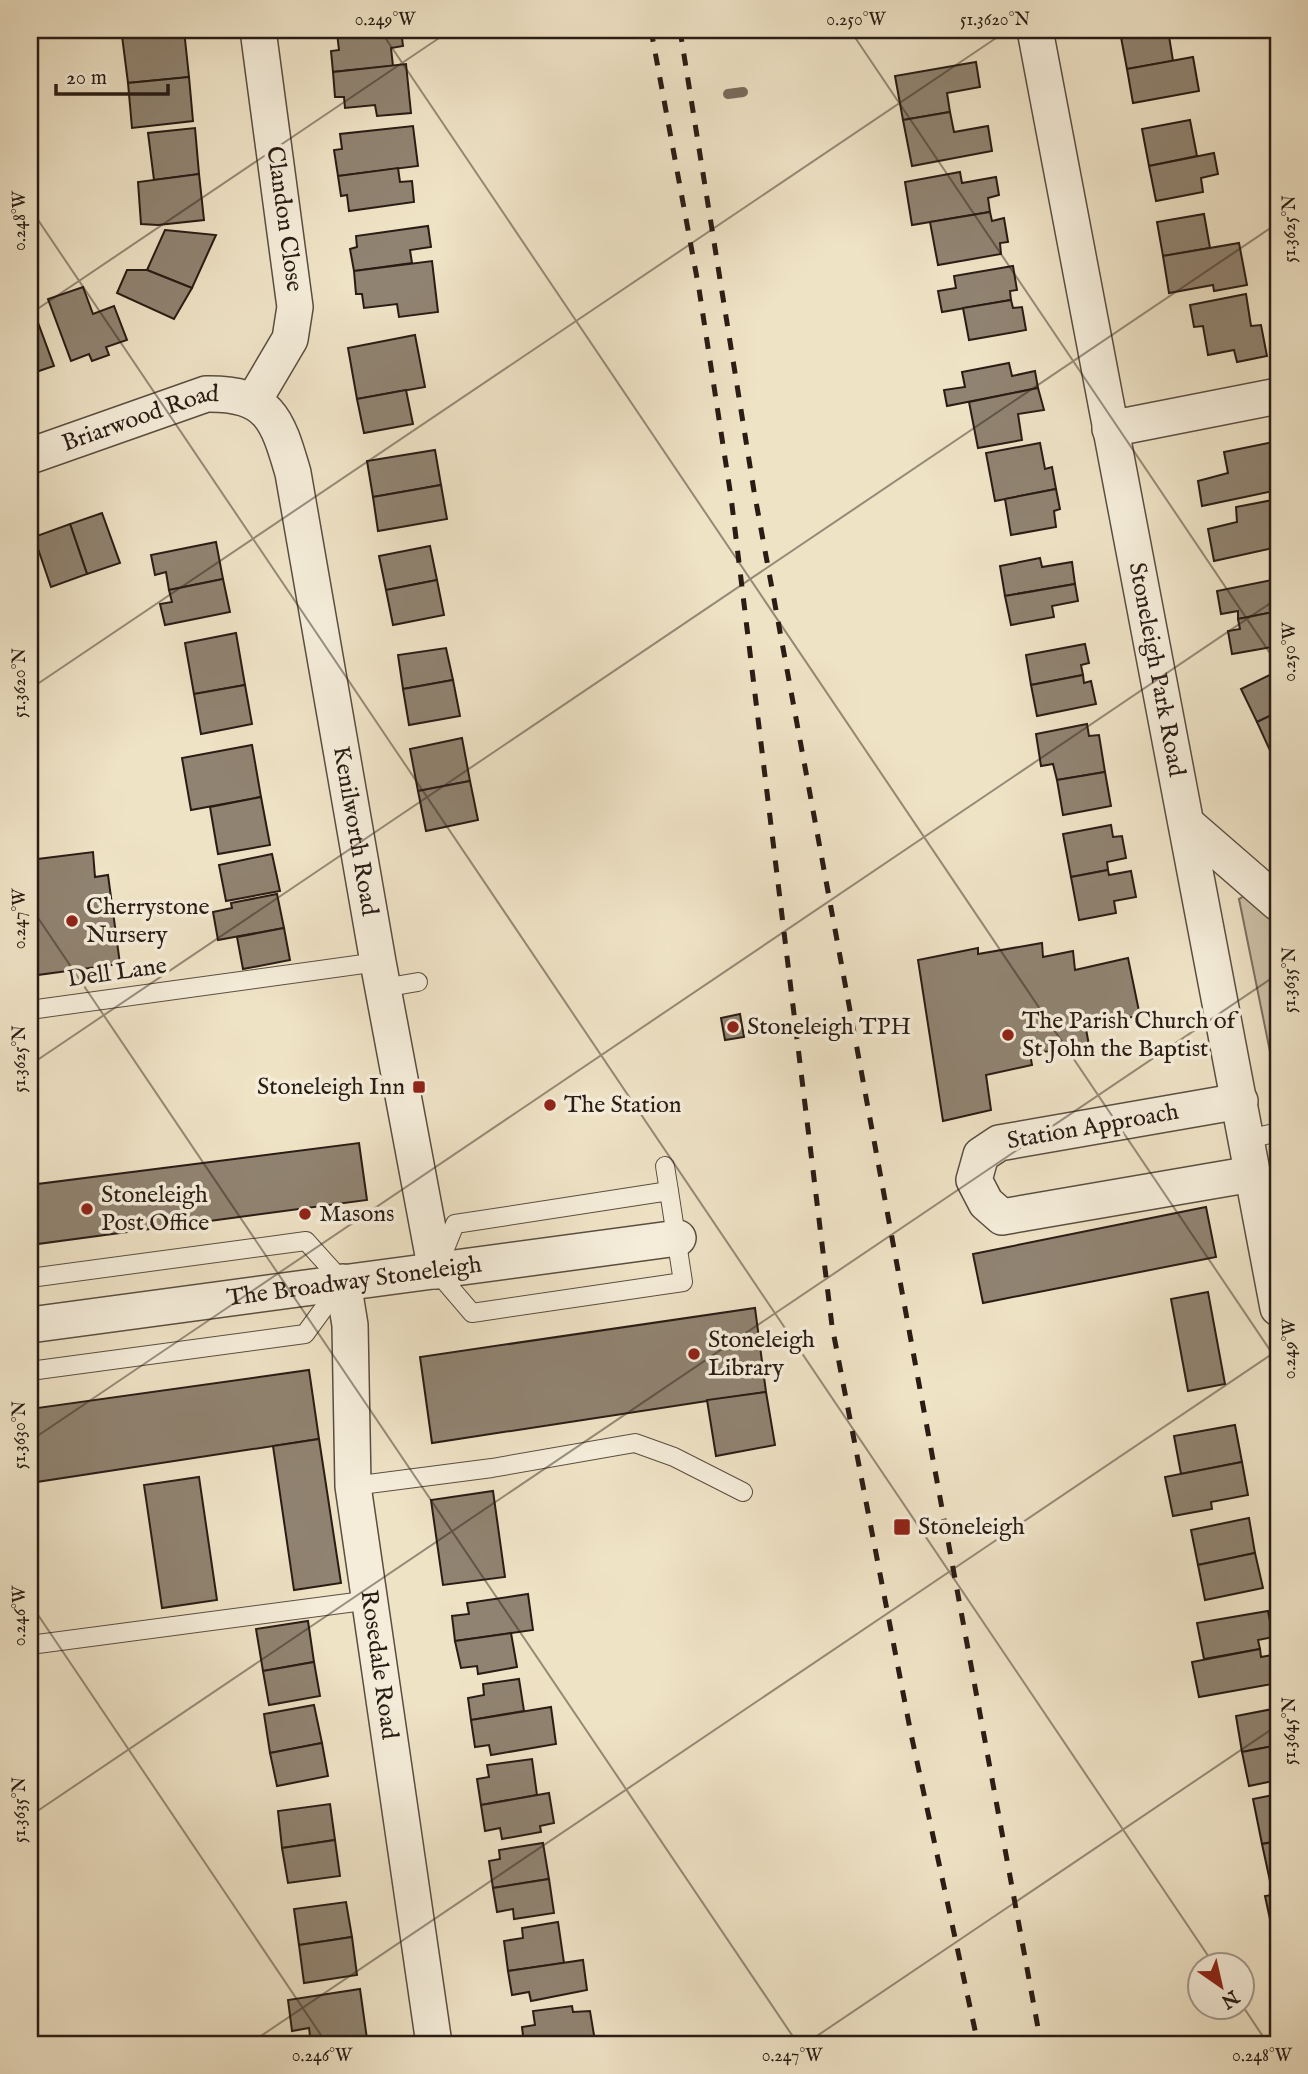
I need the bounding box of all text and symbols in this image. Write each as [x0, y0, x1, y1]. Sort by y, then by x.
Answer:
text: 0.249°W [355, 9, 416, 32]
text: 0.250°W [826, 9, 886, 32]
text: 51.3620°N [960, 9, 1030, 32]
scale bar [56, 52, 168, 96]
text: 20 m [66, 65, 107, 92]
street label: Clandon Close [258, 144, 310, 294]
text: 0.248°W [9, 190, 32, 251]
text: 51.3625°N [1279, 195, 1302, 263]
street label: Briarwood Road [58, 378, 219, 459]
street label: Stoneleigh Park Road [1121, 560, 1192, 779]
text: 0.250°W [1279, 622, 1302, 682]
text: 51.3620°N [9, 648, 32, 718]
street label: Kenilworth Road [325, 744, 385, 918]
text: 0.247°W [9, 888, 32, 949]
place label: Cherrystone Nursery [86, 892, 210, 951]
marker: Cherrystone Nursery [64, 913, 80, 929]
text: 51.3635°N [1279, 947, 1302, 1013]
street label: Dell Lane [65, 951, 169, 995]
place label: The Parish Church of St John the Baptist [1022, 1006, 1240, 1065]
place label: Stoneleigh TPH [747, 1012, 911, 1043]
marker: Stoneleigh TPH [725, 1019, 741, 1035]
text: 51.3625°N [9, 1025, 32, 1093]
marker: The Parish Church of St John the Baptist [1000, 1027, 1016, 1043]
place label: Stoneleigh Inn [257, 1072, 405, 1103]
marker: Stoneleigh Inn [411, 1079, 427, 1095]
place label: The Station [564, 1090, 682, 1121]
marker: The Station [542, 1097, 558, 1113]
street label: Station Approach [1005, 1097, 1181, 1157]
place label: Stoneleigh Post Office [101, 1180, 209, 1239]
place label: Masons [319, 1199, 394, 1230]
marker: Stoneleigh Post Office [79, 1201, 95, 1217]
marker: Masons [297, 1206, 313, 1222]
street label: The Broadway Stoneleigh [225, 1249, 484, 1314]
text: 0.249°W [1279, 1318, 1302, 1379]
place label: Stoneleigh Library [708, 1325, 815, 1384]
marker: Stoneleigh Library [686, 1346, 702, 1362]
text: 51.3630°N [9, 1400, 32, 1469]
place label: Stoneleigh [918, 1512, 1025, 1543]
marker: Stoneleigh [892, 1517, 912, 1537]
text: 0.246°W [9, 1585, 32, 1646]
street label: Rosedale Road [353, 1588, 405, 1742]
text: 51.3645°N [1279, 1697, 1302, 1765]
text: 51.3635°N [9, 1777, 32, 1843]
north arrow [1186, 1952, 1256, 2022]
text: N [1215, 1983, 1244, 2013]
text: 0.246°W [292, 2045, 353, 2068]
text: 0.247°W [762, 2045, 823, 2068]
text: 0.248°W [1232, 2045, 1293, 2068]

